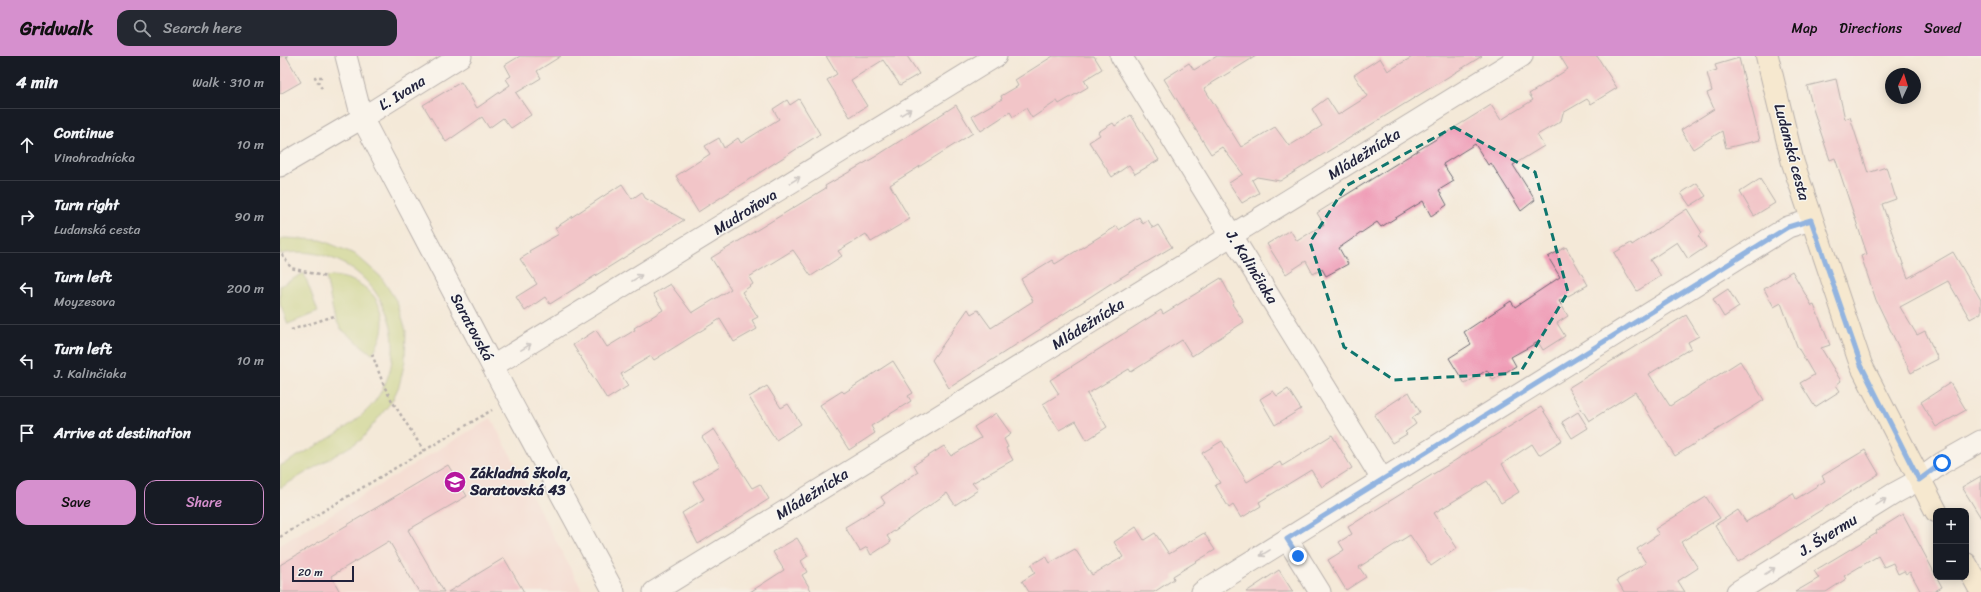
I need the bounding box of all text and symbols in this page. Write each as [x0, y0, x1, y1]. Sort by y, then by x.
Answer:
search box [117, 10, 397, 46]
text: Gridwalk [20, 12, 93, 45]
text: Search here [163, 15, 242, 41]
text: Map [1791, 16, 1817, 41]
text: Directions [1839, 16, 1902, 41]
text: Saved [1924, 16, 1961, 41]
icon: search [131, 17, 153, 39]
text: 4 min [16, 67, 58, 97]
street label: Ľ. Ivana [373, 68, 431, 118]
north arrow [1885, 68, 1921, 104]
text: Walk · 310 m [192, 71, 264, 94]
street label: Ludanská cesta [1767, 101, 1818, 204]
one-way arrow [900, 108, 911, 116]
text: Continue [54, 120, 114, 146]
street label: Mládežnícka [1322, 121, 1406, 187]
text: 10 m [237, 133, 264, 156]
icon: ahead [16, 134, 38, 156]
text: Vinohradnícka [54, 146, 135, 169]
one-way arrow [789, 176, 801, 184]
street label: Mudroňova [708, 182, 783, 242]
text: Turn right [54, 192, 119, 218]
text: 90 m [234, 205, 264, 228]
icon: right [16, 206, 38, 228]
text: Ludanská cesta [54, 218, 140, 241]
street label: J. Kalinčiaka [1218, 224, 1285, 310]
text: Turn left [54, 264, 112, 290]
one-way arrow [631, 274, 643, 282]
text: 200 m [227, 277, 264, 300]
icon: left [16, 278, 38, 300]
street label: Saratovská [443, 288, 501, 366]
text: Moyzesova [54, 290, 115, 313]
street label: Mládežnícka [1046, 291, 1130, 357]
text: Turn left [54, 336, 112, 362]
one-way arrow [520, 342, 532, 350]
text: 10 m [237, 349, 264, 372]
icon: left [16, 350, 38, 372]
text: J. Kalinčiaka [54, 362, 126, 385]
text: Arrive at destination [54, 420, 191, 446]
icon: arrive [16, 422, 38, 444]
route start [1933, 454, 1951, 472]
place label: Základná škola, Saratovská 43 [469, 460, 571, 503]
street label: Mládežnícka [770, 461, 854, 527]
school or university icon: Základná škola, Saratovská 43 [442, 469, 468, 495]
button: Save [16, 480, 136, 525]
button: Share [144, 480, 264, 525]
one-way arrow [1875, 498, 1886, 506]
street label: J. Švermu [1793, 507, 1863, 564]
map controls [1933, 508, 1969, 580]
button: + [1933, 508, 1969, 544]
button: − [1933, 544, 1969, 580]
route end [1289, 547, 1307, 565]
one-way arrow [1259, 549, 1270, 557]
text: 20 m [298, 563, 323, 582]
scale bar [292, 564, 354, 583]
one-way arrow [1765, 567, 1776, 576]

